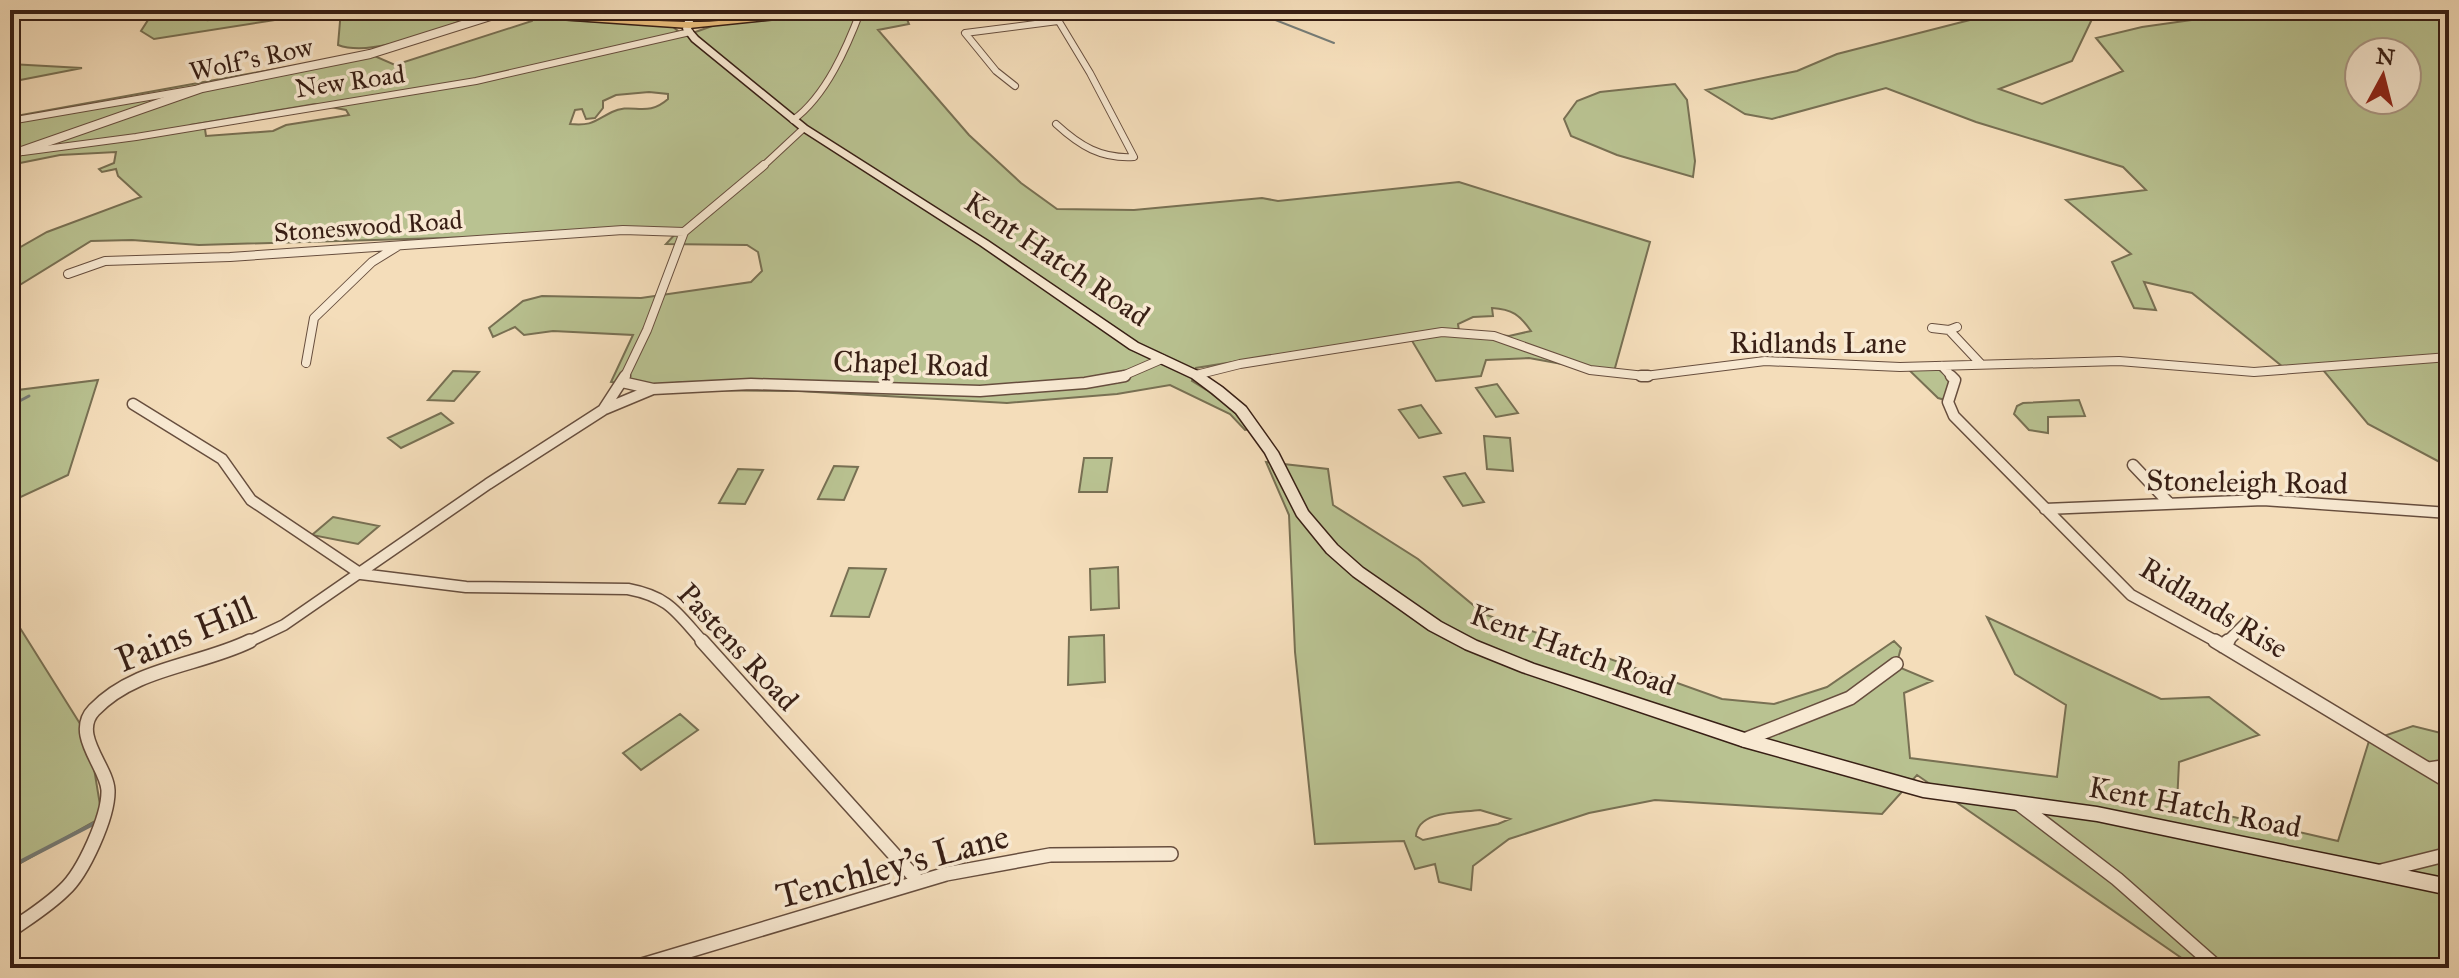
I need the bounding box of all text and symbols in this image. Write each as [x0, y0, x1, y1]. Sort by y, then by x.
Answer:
street label: Wolf's Row [186, 30, 317, 88]
north arrow [2343, 36, 2423, 116]
text: N [2374, 42, 2397, 71]
street label: New Road [293, 57, 407, 105]
street label: Kent Hatch Road [958, 184, 1156, 334]
street label: Stoneswood Road [272, 203, 464, 249]
street label: Ridlands Lane [1729, 325, 1907, 361]
street label: Chapel Road [833, 343, 989, 385]
street label: Stoneleigh Road [2146, 462, 2348, 502]
street label: Ridlands Rise [2133, 550, 2295, 666]
street label: Pastens Road [670, 576, 806, 718]
street label: Pains Hill [109, 586, 262, 682]
street label: Kent Hatch Road [1466, 596, 1680, 704]
street label: Kent Hatch Road [2086, 769, 2304, 845]
street label: Tenchley's Lane [771, 814, 1014, 918]

